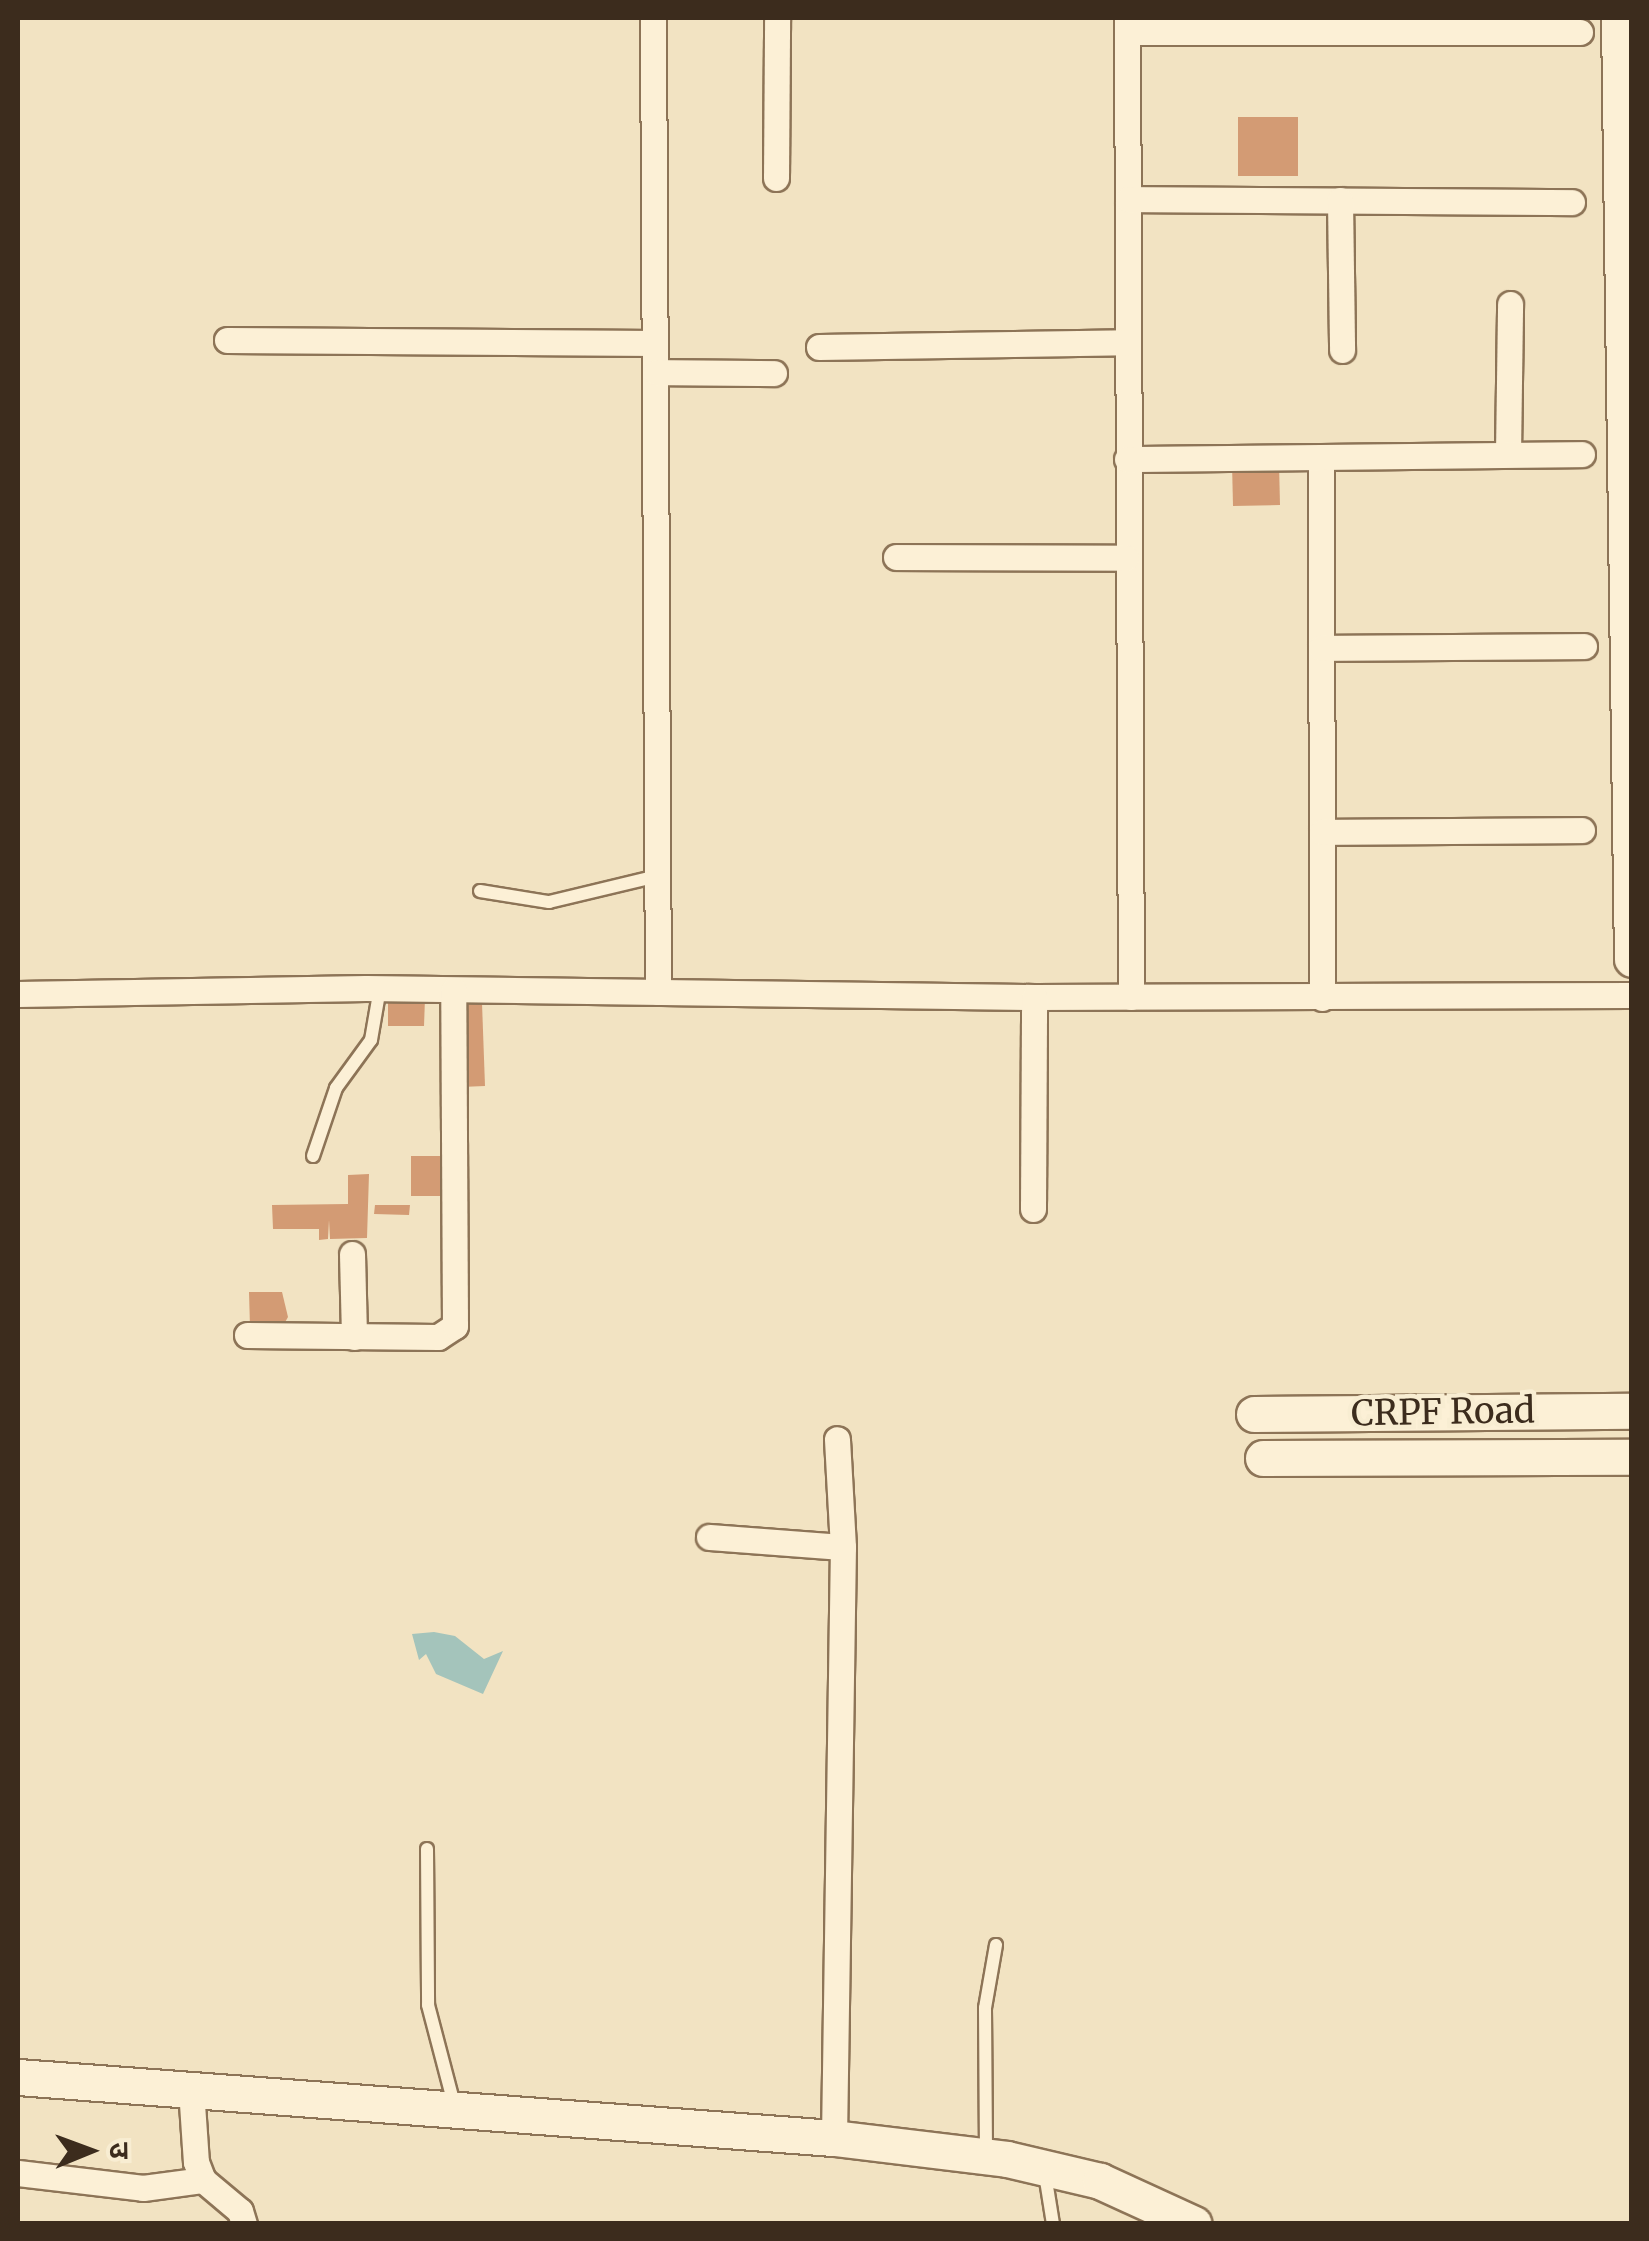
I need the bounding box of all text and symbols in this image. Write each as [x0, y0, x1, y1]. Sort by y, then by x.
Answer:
street label: CRPF Road [1351, 1389, 1535, 1435]
north arrow [40, 2101, 140, 2201]
text: उ [102, 2142, 138, 2159]

